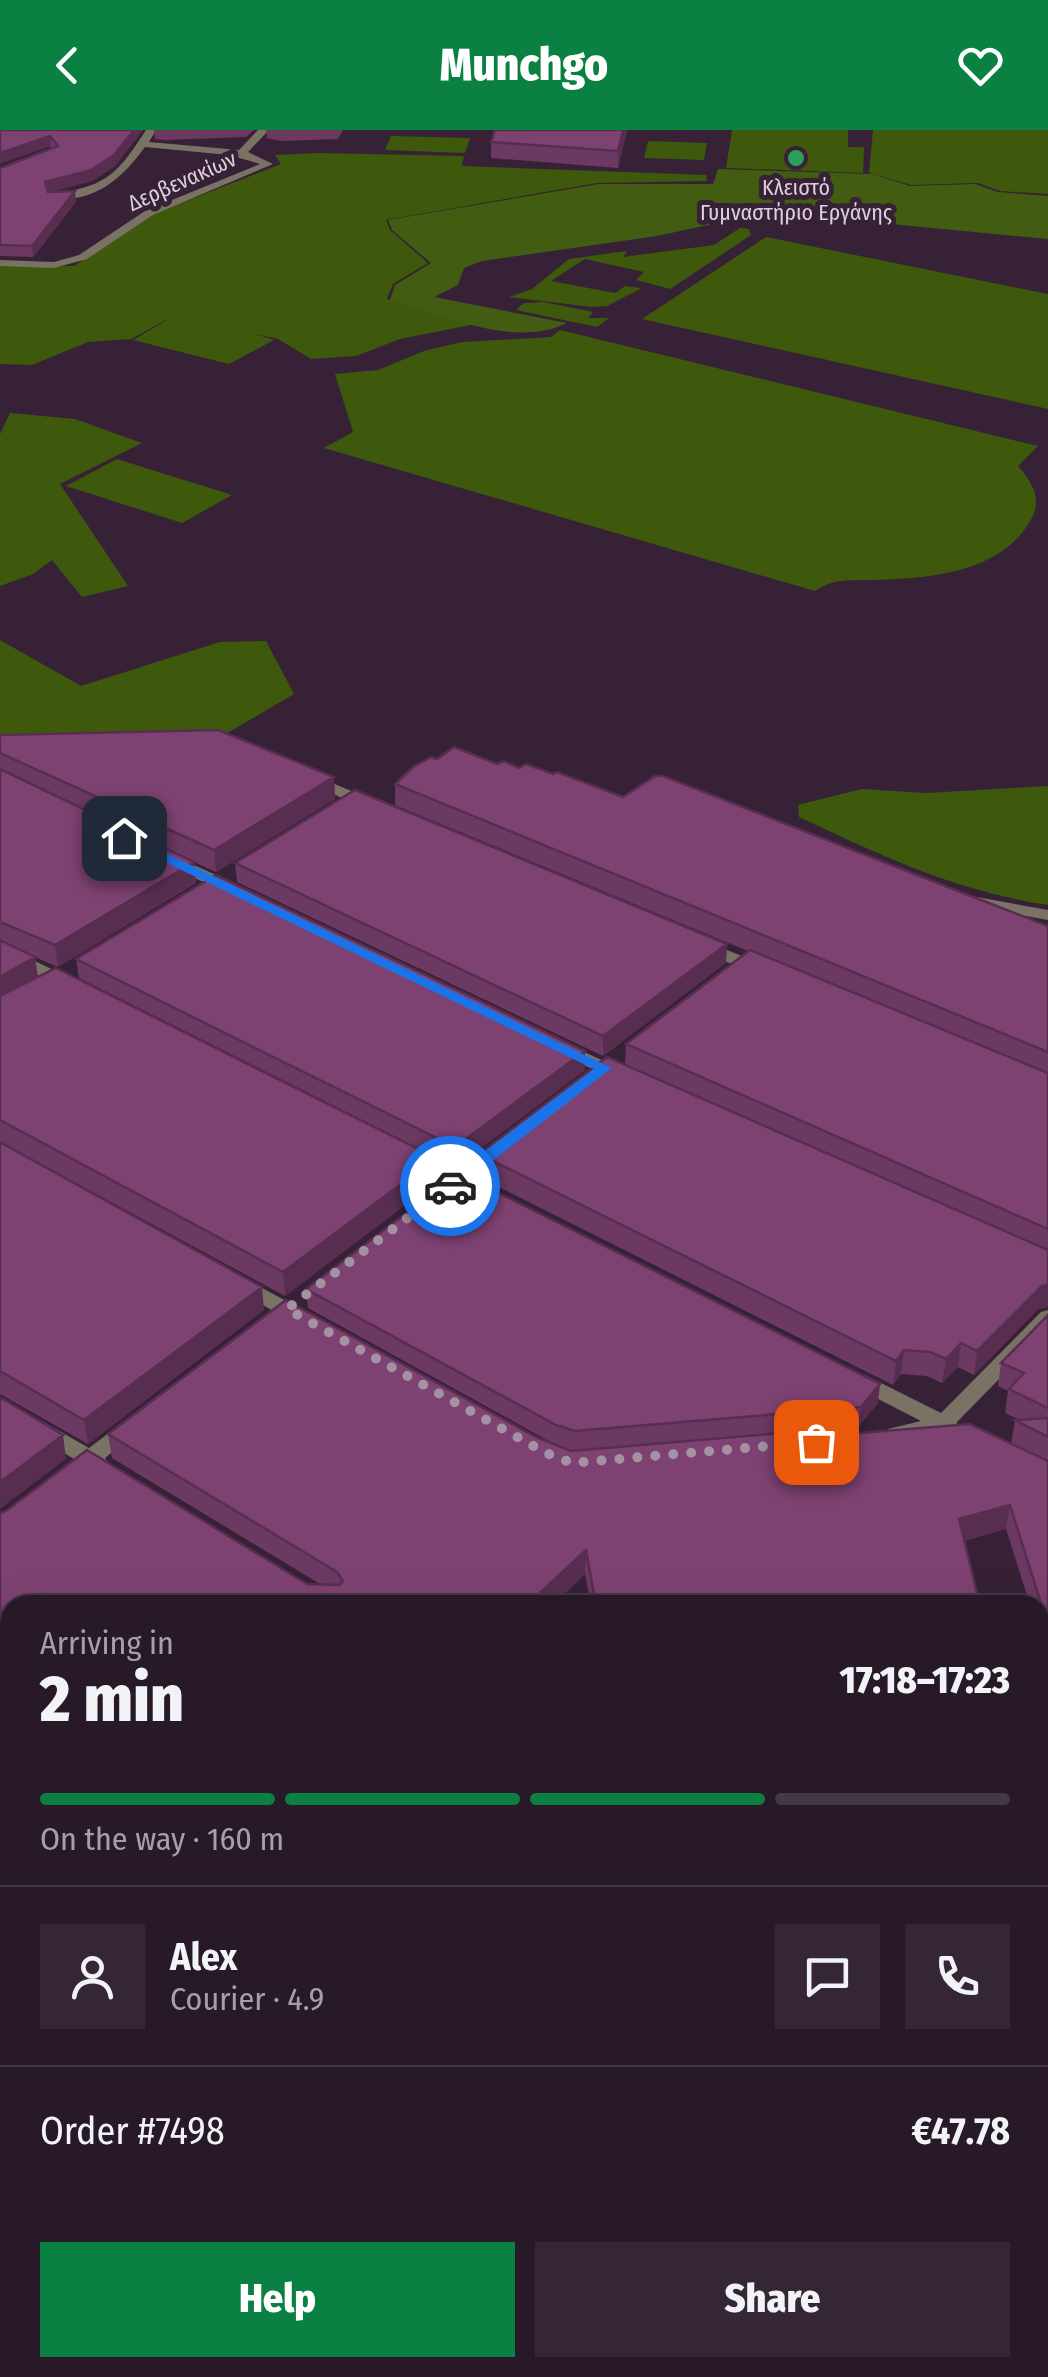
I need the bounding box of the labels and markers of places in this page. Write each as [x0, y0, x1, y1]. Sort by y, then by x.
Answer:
marker: Κλειστό Γυμναστήριο Εργάνης [785, 147, 807, 169]
place label: Κλειστό Γυμναστήριο Εργάνης [700, 174, 892, 226]
pin [82, 796, 167, 881]
pin [774, 1400, 859, 1485]

